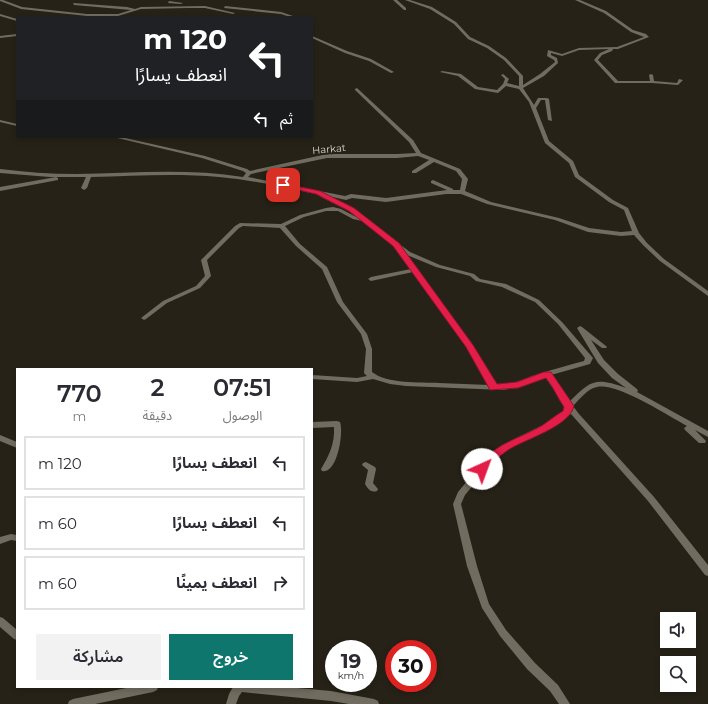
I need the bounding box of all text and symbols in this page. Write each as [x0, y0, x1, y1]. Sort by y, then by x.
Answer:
text: 120 m [143, 22, 227, 56]
icon: left [241, 32, 293, 84]
text: انعطف يسارًا [135, 64, 227, 86]
icon: left [250, 108, 272, 130]
text: ثم [280, 109, 293, 128]
street label: Harkat [312, 141, 346, 157]
pin [266, 168, 300, 202]
icon: arrive [272, 174, 294, 196]
text: 2 [150, 373, 164, 402]
text: 07:51 [213, 373, 272, 402]
text: 770 [57, 379, 102, 408]
text: دقيقة [143, 407, 172, 423]
text: الوصول [223, 407, 262, 423]
text: m [72, 408, 86, 424]
position arrow [461, 448, 503, 490]
icon: left [269, 452, 291, 474]
text: انعطف يسارًا [172, 453, 257, 472]
text: 120 m [38, 454, 82, 473]
icon: left [269, 512, 291, 534]
text: انعطف يسارًا [172, 513, 257, 532]
text: 60 m [38, 514, 77, 533]
icon: right [269, 572, 291, 594]
text: انعطف يمينًا [176, 573, 257, 592]
text: 60 m [38, 574, 77, 593]
map controls [660, 612, 696, 692]
button: sound [660, 612, 696, 648]
button: مشاركة [36, 634, 161, 680]
button: خروج [169, 634, 293, 680]
speed limit sign: 30 [385, 640, 437, 692]
text: 19 [341, 649, 361, 673]
button: search [660, 656, 696, 692]
text: km/h [338, 669, 364, 682]

